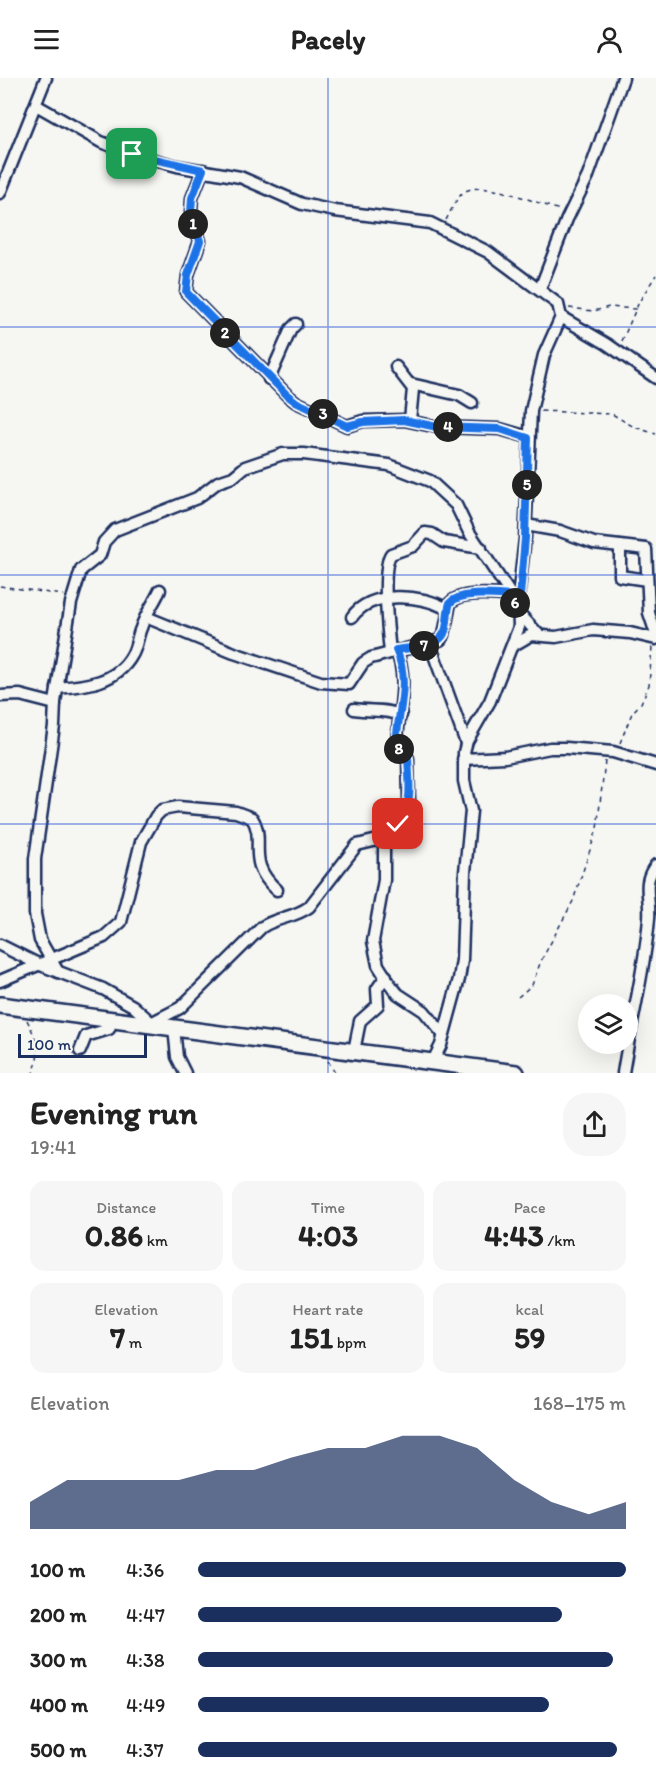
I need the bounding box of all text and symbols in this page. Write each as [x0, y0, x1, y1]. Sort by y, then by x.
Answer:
icon: menu [30, 23, 63, 56]
text: Pacely [291, 23, 365, 56]
icon: person [593, 23, 626, 56]
pin [106, 128, 157, 179]
icon: arrive [115, 137, 148, 170]
pin: 1 [178, 209, 208, 239]
text: 1 [189, 214, 197, 233]
pin: 2 [210, 318, 240, 348]
text: 2 [221, 323, 229, 342]
pin: 3 [308, 399, 338, 429]
text: 3 [319, 404, 327, 423]
pin: 4 [433, 412, 463, 442]
text: 4 [443, 417, 453, 436]
pin: 5 [512, 470, 542, 500]
text: 5 [523, 475, 531, 494]
pin: 6 [500, 588, 530, 618]
text: 6 [511, 593, 519, 612]
pin: 7 [409, 631, 439, 661]
text: 7 [420, 636, 428, 655]
pin: 8 [384, 734, 414, 764]
text: 8 [395, 739, 403, 758]
pin [372, 798, 423, 849]
icon: check [381, 807, 414, 840]
map controls [578, 994, 638, 1054]
button: layers [578, 994, 638, 1054]
scale bar [18, 1031, 147, 1058]
text: 100 m [27, 1035, 71, 1054]
text: Evening run [30, 1093, 197, 1132]
button: share [563, 1093, 626, 1156]
text: 19:41 [30, 1135, 76, 1159]
text: Distance [96, 1198, 156, 1217]
text: Time [311, 1198, 345, 1217]
text: Pace [514, 1198, 546, 1217]
text: 0.86 [85, 1217, 143, 1254]
text: 4:03 [298, 1217, 358, 1254]
text: 4:43 [484, 1217, 544, 1254]
text: km [143, 1231, 168, 1250]
text: /km [544, 1231, 575, 1250]
text: Elevation [95, 1300, 158, 1319]
text: Heart rate [293, 1300, 363, 1319]
text: kcal [515, 1300, 544, 1319]
text: 7 [110, 1319, 125, 1356]
text: 151 [290, 1319, 333, 1356]
text: 59 [514, 1319, 545, 1356]
text: m [125, 1333, 142, 1352]
text: bpm [333, 1333, 366, 1352]
text: Elevation [30, 1391, 109, 1415]
text: 168–175 m [533, 1391, 626, 1415]
text: 100 m [30, 1558, 85, 1582]
text: 4:36 [126, 1558, 164, 1582]
text: 200 m [30, 1603, 86, 1627]
text: 4:47 [126, 1603, 165, 1627]
text: 300 m [30, 1648, 87, 1672]
text: 4:38 [126, 1648, 165, 1672]
text: 400 m [30, 1693, 88, 1717]
text: 4:49 [126, 1693, 165, 1717]
text: 500 m [30, 1738, 86, 1762]
text: 4:37 [126, 1738, 164, 1762]

